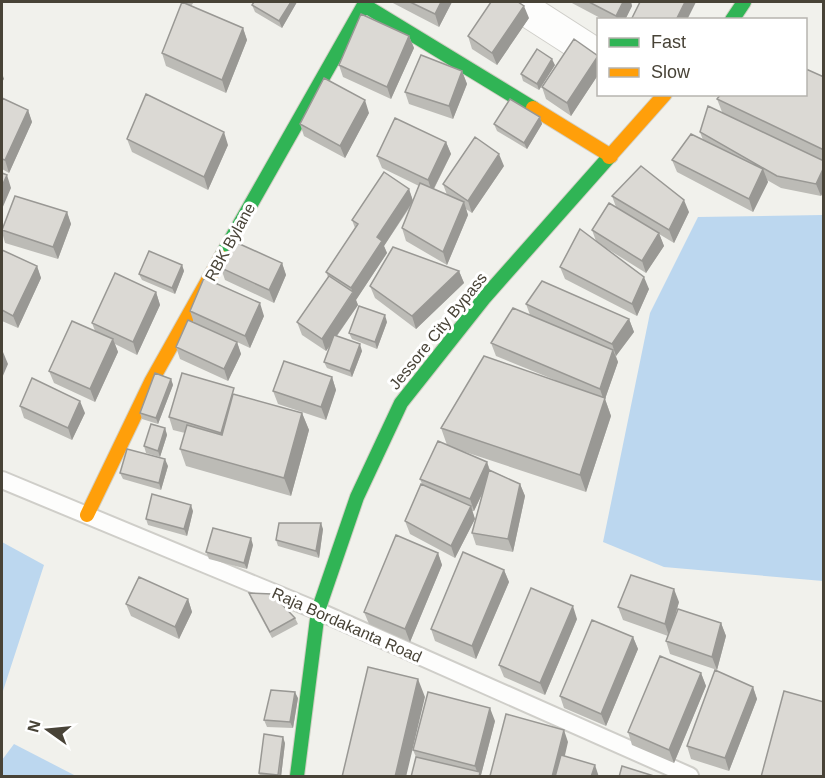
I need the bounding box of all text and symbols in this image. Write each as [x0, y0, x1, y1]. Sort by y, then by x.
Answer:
legend [597, 18, 807, 96]
text: Fast [651, 32, 686, 52]
text: Slow [651, 62, 691, 82]
street label: RBK Bylane [202, 200, 258, 284]
street label: Jessore City Bypass [386, 269, 490, 393]
street label: Raja Bordakanta Road [270, 584, 424, 666]
north arrow [18, 700, 78, 760]
text: N [24, 718, 44, 734]

